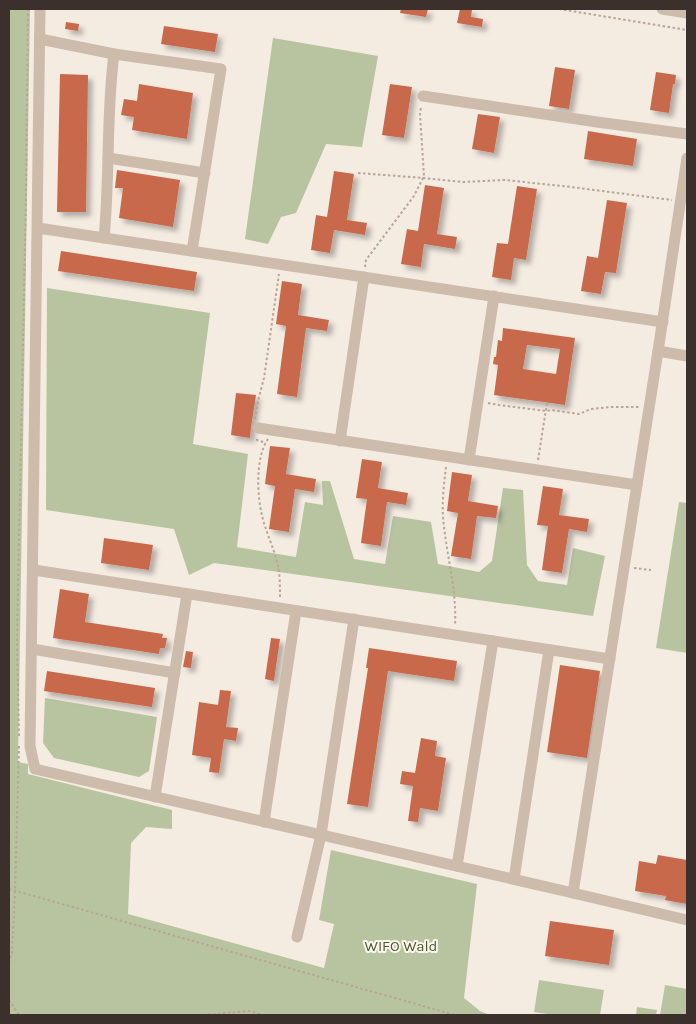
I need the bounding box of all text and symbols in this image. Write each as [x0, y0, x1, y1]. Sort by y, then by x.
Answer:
park label: WIFO Wald [365, 937, 438, 955]

